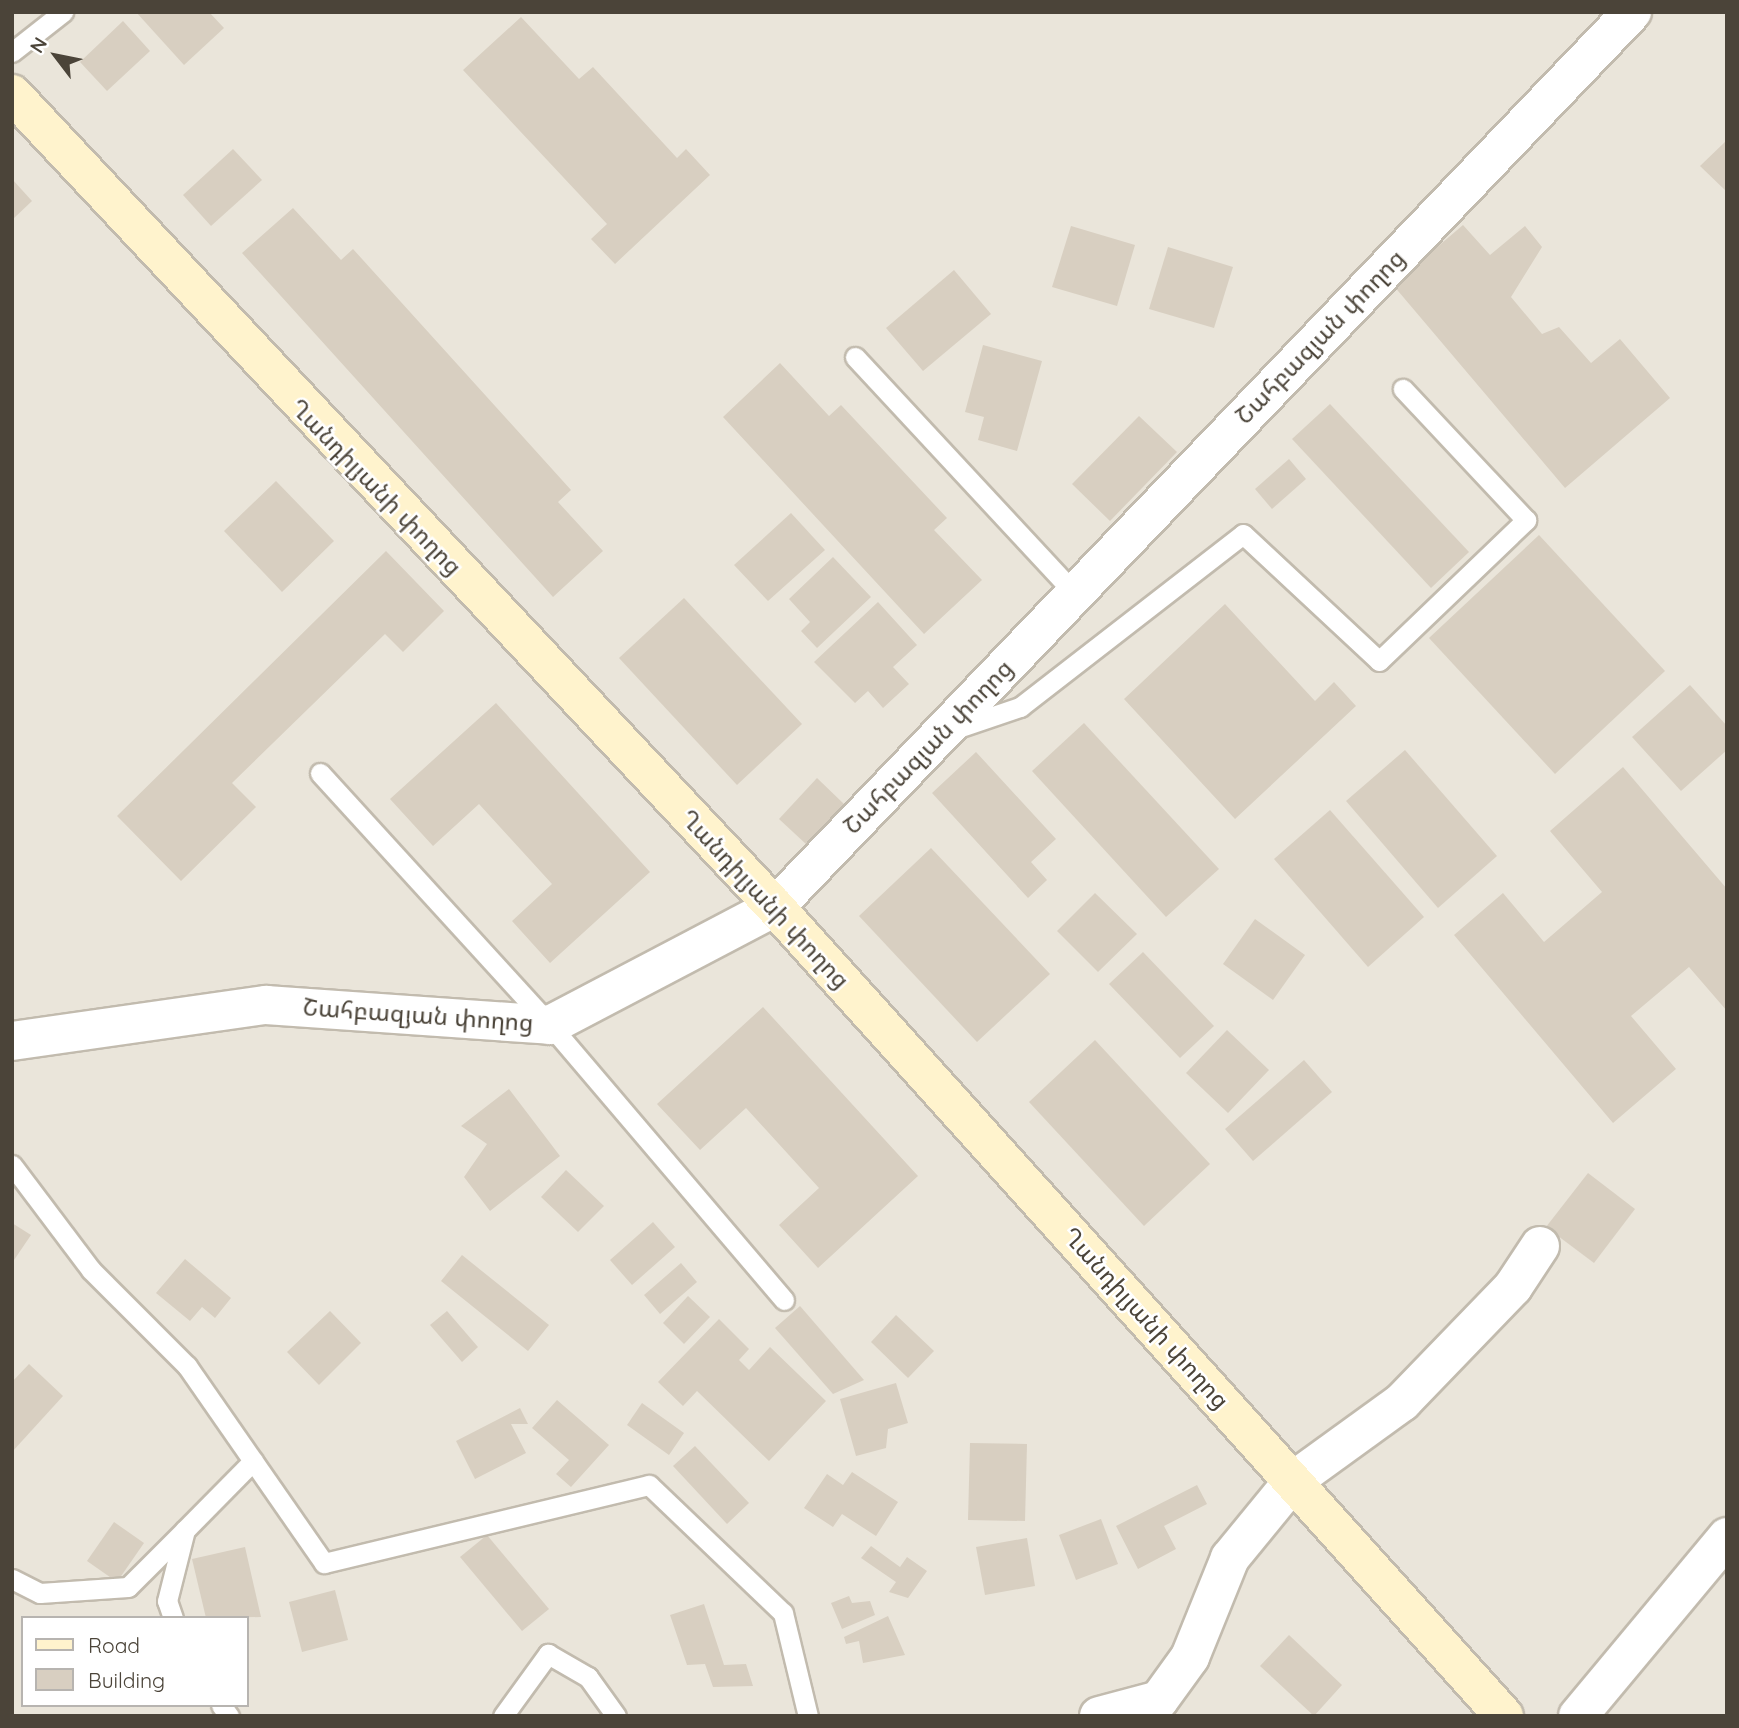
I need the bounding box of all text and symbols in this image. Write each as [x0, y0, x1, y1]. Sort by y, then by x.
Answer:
north arrow [21, 21, 91, 91]
text: N [24, 33, 52, 57]
street label: Շահբազյան փողոց [1229, 244, 1411, 430]
street label: Ղանդիլյանի փողոց [284, 393, 468, 581]
street label: Շահբազյան փողոց [837, 654, 1019, 840]
street label: Ղանդիլյանի փողոց [675, 803, 855, 995]
street label: Շահբազյան փողոց [302, 993, 534, 1037]
street label: Ղանդիլյանի փողոց [1057, 1221, 1235, 1415]
legend [21, 1616, 248, 1707]
text: Road [88, 1632, 140, 1658]
text: Building [88, 1667, 165, 1693]

